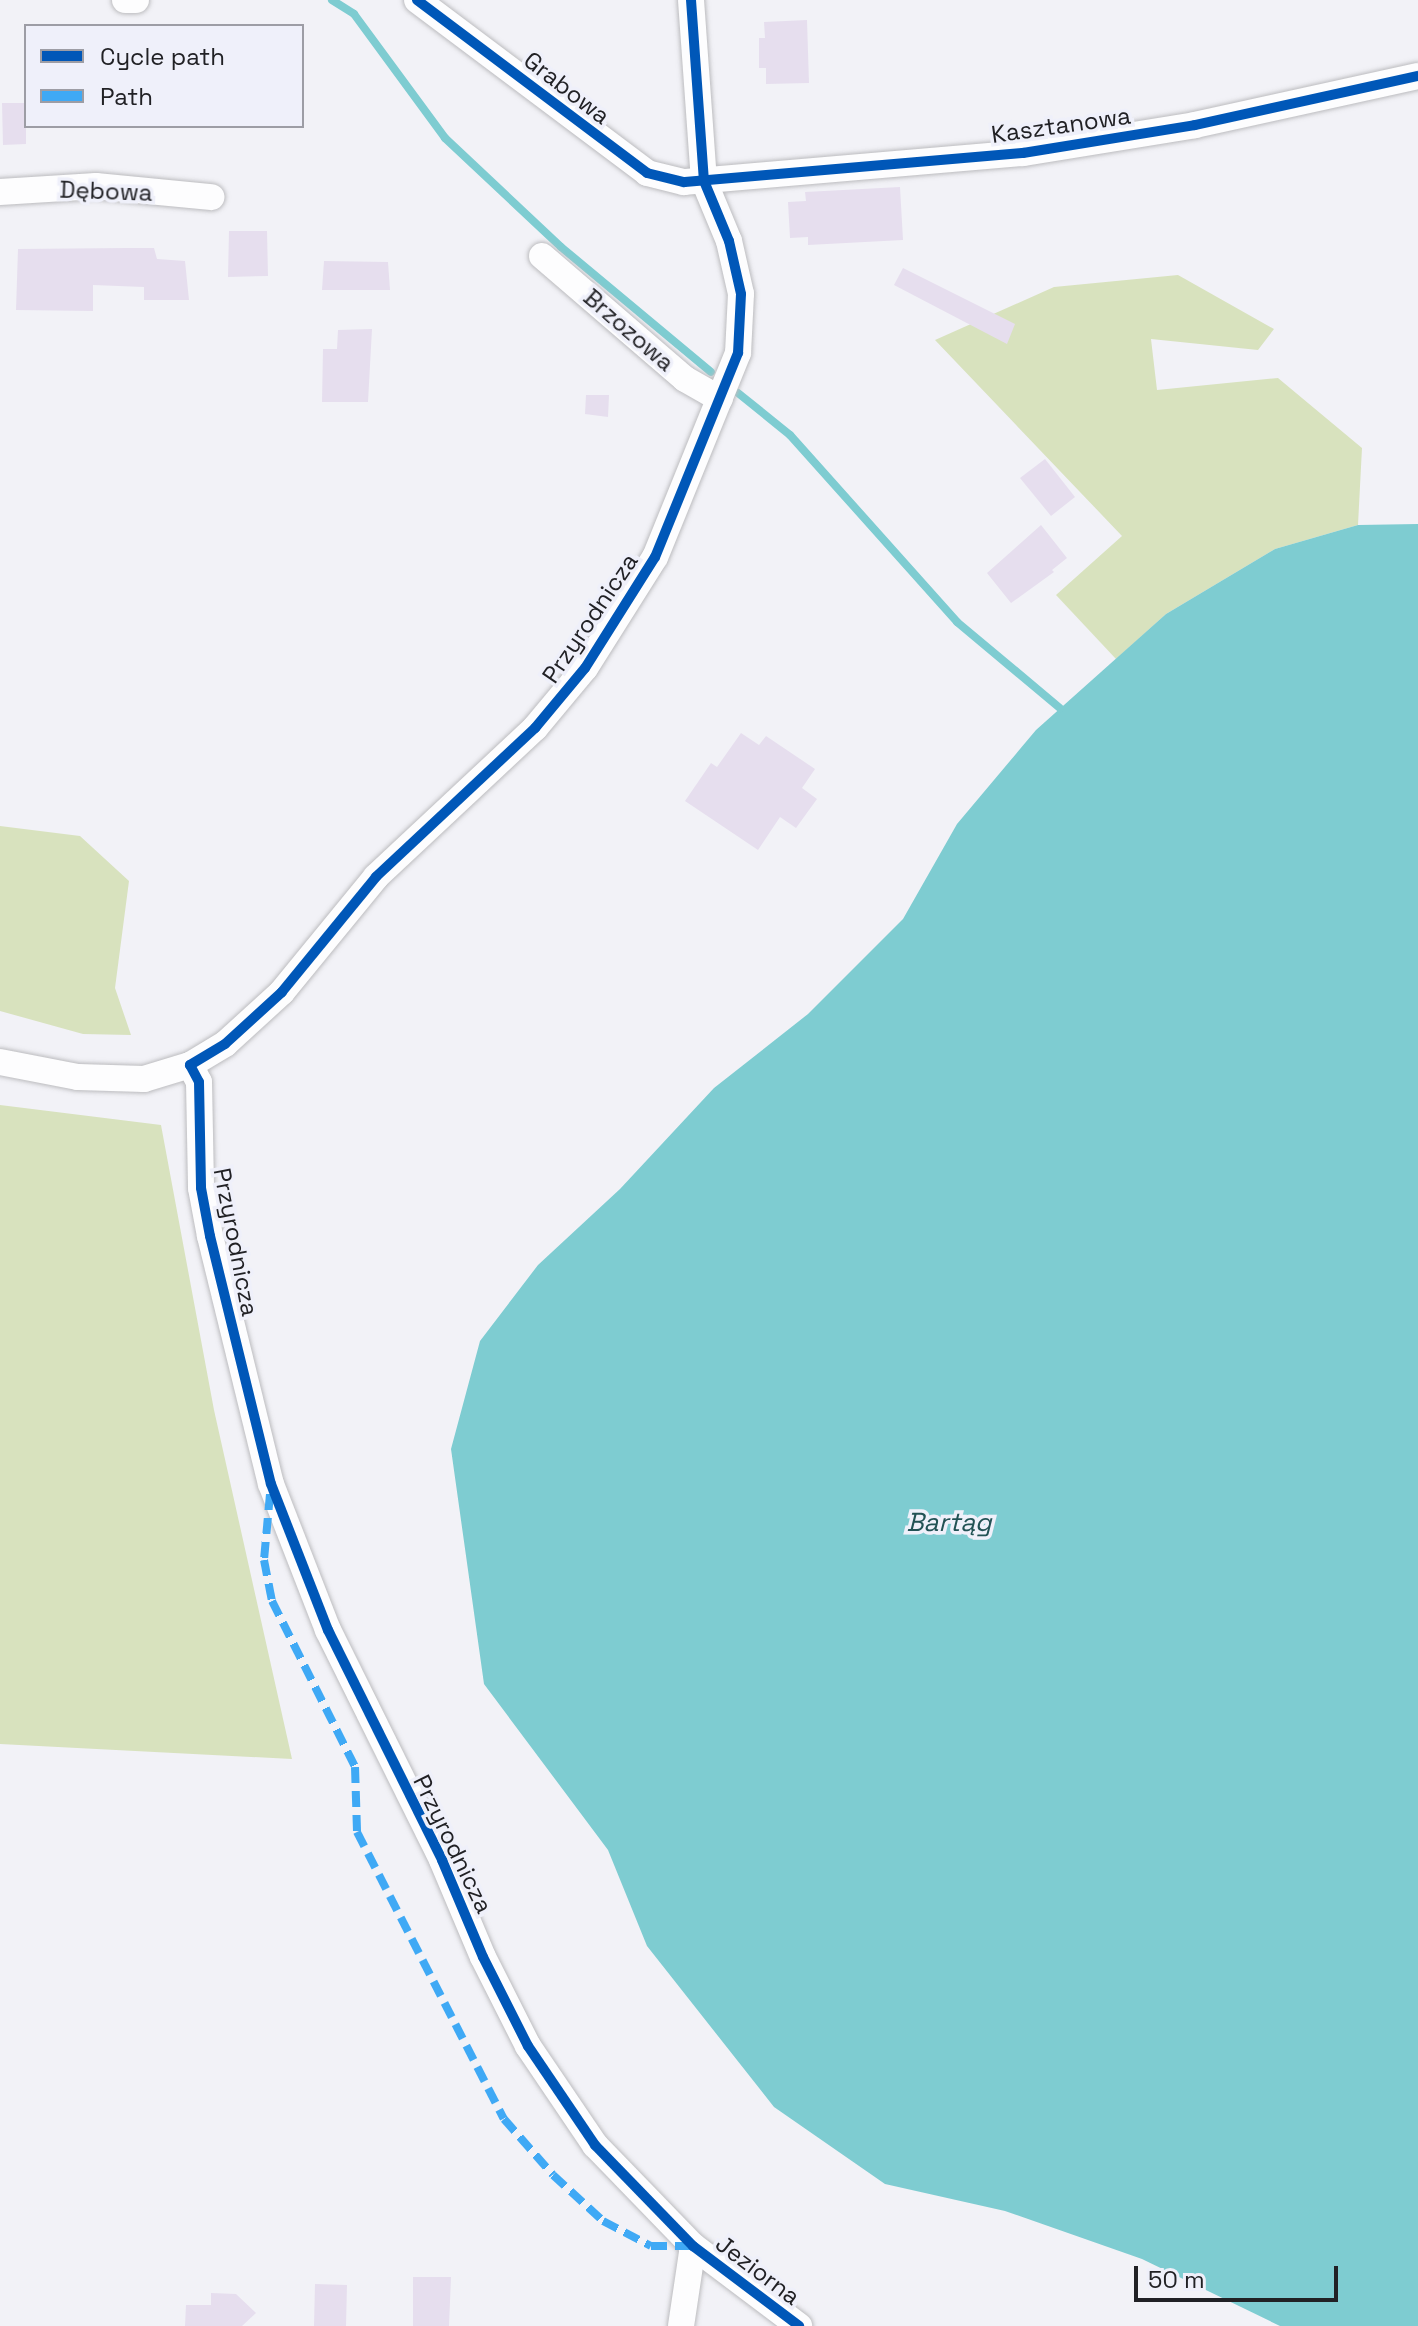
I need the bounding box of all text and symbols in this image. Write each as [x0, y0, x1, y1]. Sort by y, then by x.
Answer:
legend [24, 24, 304, 128]
text: Cycle path [100, 41, 225, 72]
street label: Grabowa [518, 46, 616, 130]
text: Path [100, 81, 153, 112]
street label: Kasztanowa [989, 101, 1133, 149]
street label: Dębowa [59, 175, 153, 207]
street label: Brzozowa [578, 283, 680, 377]
street label: Przyrodnicza [536, 548, 644, 688]
street label: Przyrodnicza [208, 1165, 264, 1319]
water label: Bartąg [906, 1507, 992, 1539]
street label: Przyrodnicza [407, 1770, 499, 1918]
street label: Jeziorna [710, 2229, 806, 2311]
scale bar [1138, 2250, 1342, 2300]
text: 50 m [1148, 2264, 1205, 2295]

